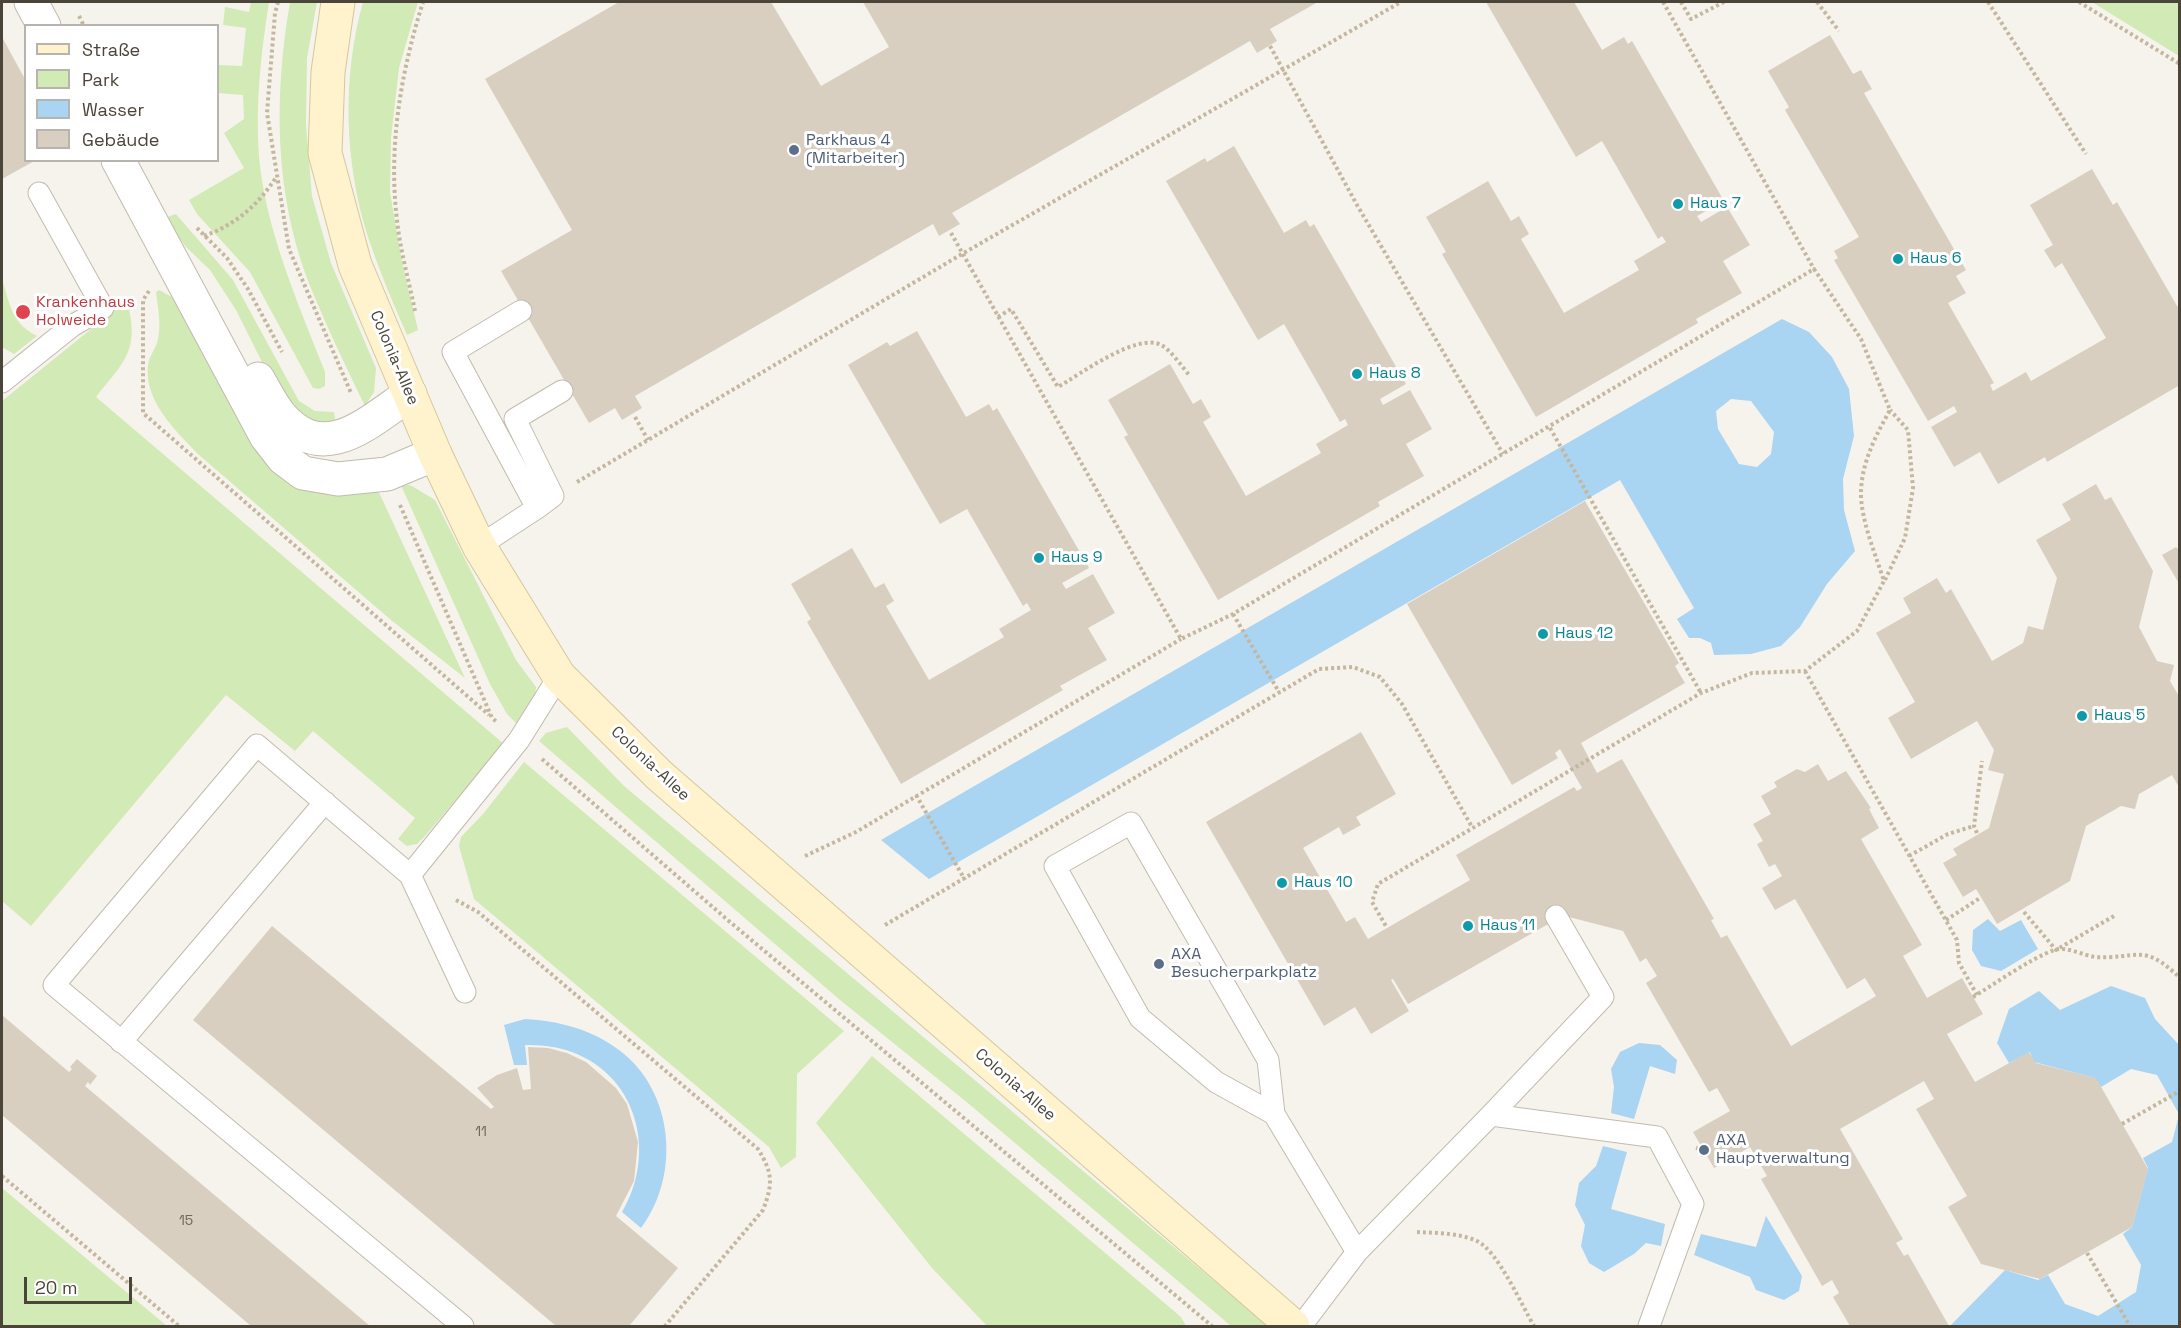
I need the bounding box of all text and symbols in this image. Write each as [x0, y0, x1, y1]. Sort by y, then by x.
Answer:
legend [24, 24, 219, 162]
text: Straße [82, 38, 140, 61]
text: Park [82, 68, 119, 91]
text: Wasser [82, 98, 144, 121]
text: Gebäude [82, 128, 160, 151]
place label: Parkhaus 4 (Mitarbeiter) [806, 131, 905, 169]
marker: Parkhaus 4 (Mitarbeiter) [787, 143, 801, 157]
place label: Haus 7 [1690, 194, 1741, 214]
marker: Haus 7 [1671, 197, 1685, 211]
place label: Haus 6 [1910, 249, 1962, 269]
marker: Haus 6 [1891, 252, 1905, 266]
place label: Krankenhaus Holweide [36, 293, 135, 331]
marker: Krankenhaus Holweide [14, 303, 32, 321]
street label: Colonia-Allee [365, 308, 423, 408]
place label: Haus 8 [1369, 364, 1421, 384]
marker: Haus 8 [1350, 367, 1364, 381]
place label: Haus 9 [1051, 548, 1103, 568]
marker: Haus 9 [1032, 551, 1046, 565]
place label: Haus 12 [1555, 624, 1613, 644]
marker: Haus 12 [1536, 627, 1550, 641]
place label: Haus 5 [2094, 706, 2145, 726]
marker: Haus 5 [2075, 709, 2089, 723]
street label: Colonia-Allee [607, 723, 693, 805]
place label: Haus 10 [1294, 873, 1353, 893]
marker: Haus 10 [1275, 876, 1289, 890]
place label: Haus 11 [1480, 916, 1535, 936]
marker: Haus 11 [1461, 919, 1475, 933]
place label: AXA Besucherparkplatz [1171, 945, 1317, 983]
marker: AXA Besucherparkplatz [1152, 957, 1166, 971]
street label: Colonia-Allee [971, 1045, 1059, 1125]
house number: 11 [475, 1124, 487, 1140]
place label: AXA Hauptverwaltung [1716, 1131, 1849, 1169]
marker: AXA Hauptverwaltung [1697, 1143, 1711, 1157]
house number: 15 [179, 1213, 193, 1229]
scale bar [27, 1265, 135, 1303]
text: 20 m [35, 1276, 78, 1299]

